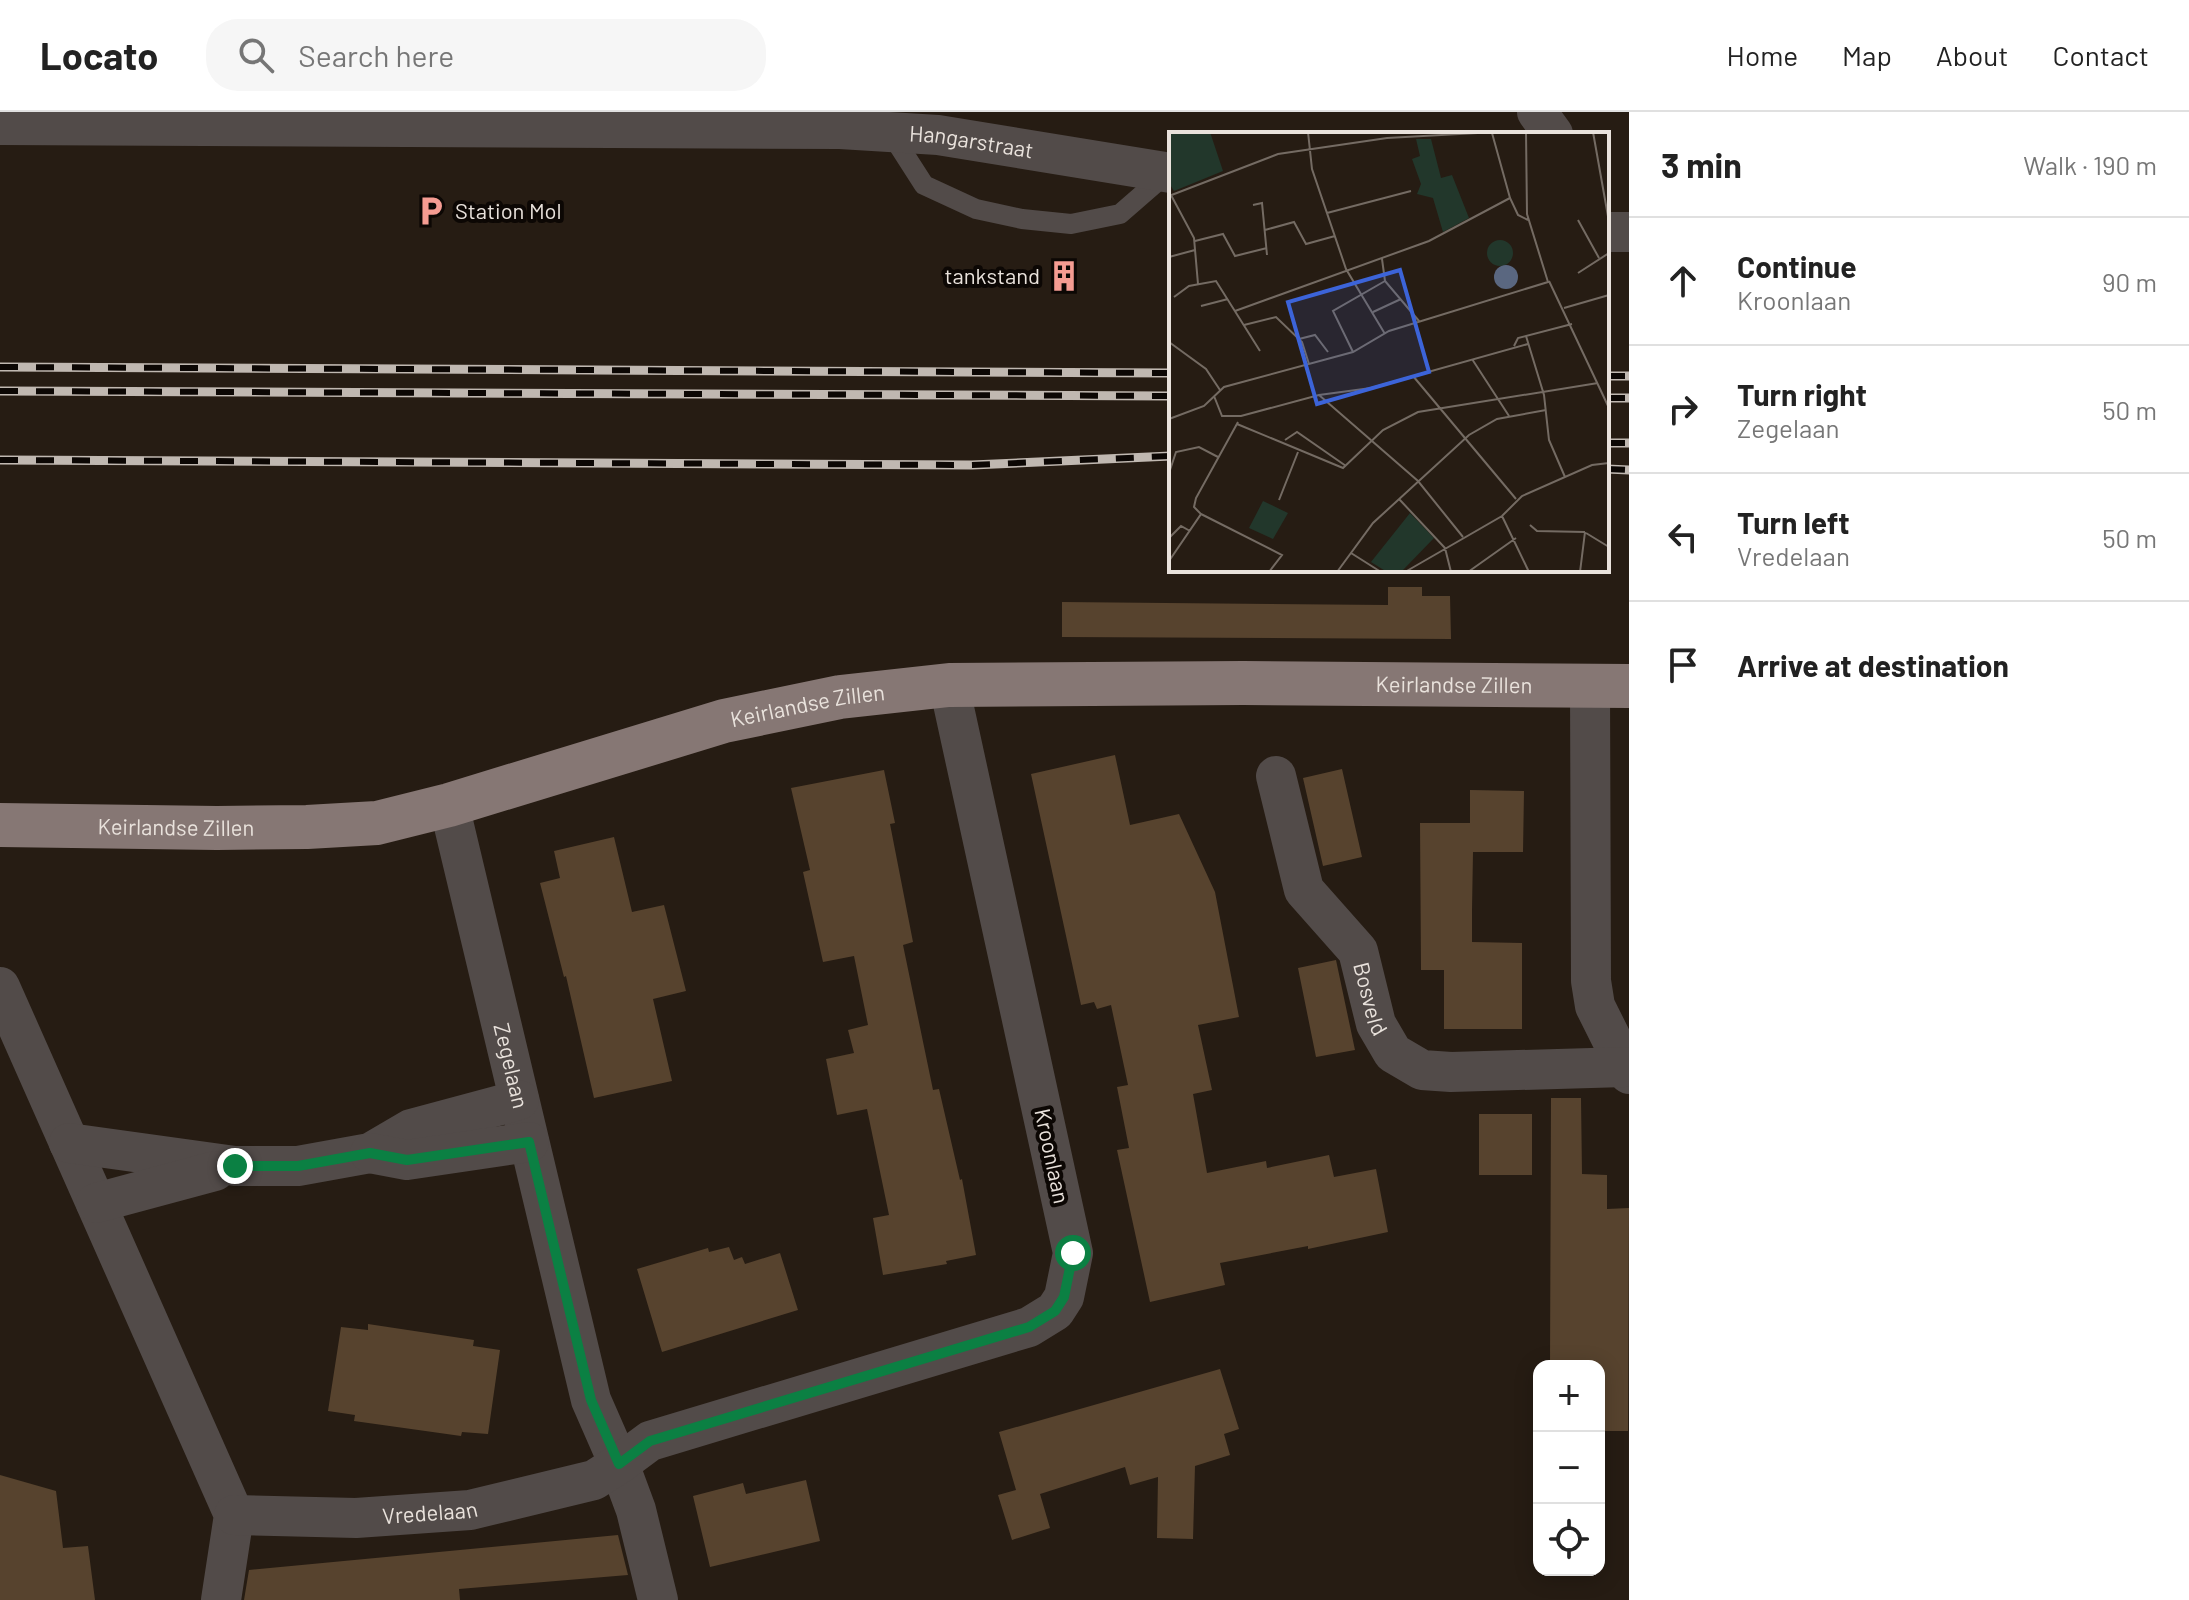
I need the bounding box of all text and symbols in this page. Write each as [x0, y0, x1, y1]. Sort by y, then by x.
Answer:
search box [206, 19, 766, 91]
text: Locato [40, 32, 158, 78]
icon: search [234, 33, 278, 77]
text: Search here [298, 37, 454, 73]
text: Home [1727, 38, 1798, 72]
text: Map [1842, 38, 1892, 72]
text: About [1936, 38, 2008, 72]
text: Contact [2052, 38, 2149, 72]
street label: Hangarstraat [908, 119, 1036, 162]
inset map [1169, 132, 1609, 572]
text: 3 min [1661, 144, 1742, 185]
text: Walk · 190 m [2023, 149, 2157, 180]
parking icon: Station Mol [414, 194, 448, 228]
place label: Station Mol [455, 197, 562, 223]
text: Continue [1737, 248, 1857, 284]
building icon: tankstand [1047, 259, 1081, 293]
icon: ahead [1661, 259, 1705, 303]
place label: tankstand [944, 262, 1040, 288]
text: 90 m [2102, 266, 2157, 297]
text: Kroonlaan [1737, 284, 1851, 315]
text: Turn right [1737, 376, 1867, 412]
icon: right [1661, 387, 1705, 431]
text: 50 m [2102, 394, 2157, 425]
text: Zegelaan [1737, 412, 1839, 443]
text: Turn left [1737, 504, 1850, 540]
icon: left [1661, 515, 1705, 559]
text: 50 m [2102, 522, 2157, 553]
text: Vredelaan [1737, 540, 1850, 571]
icon: arrive [1661, 643, 1705, 687]
text: Arrive at destination [1737, 647, 2009, 683]
street label: Keirlandse Zillen [1376, 670, 1532, 697]
street label: Keirlandse Zillen [728, 678, 886, 731]
street label: Keirlandse Zillen [97, 812, 254, 840]
street label: Bosveld [1349, 959, 1394, 1040]
street label: Zegelaan [489, 1020, 535, 1111]
street label: Kroonlaan [1030, 1106, 1076, 1206]
route end [217, 1148, 253, 1184]
route start [1055, 1235, 1091, 1271]
map controls [1533, 1360, 1605, 1576]
button: + [1533, 1360, 1605, 1432]
button: − [1533, 1432, 1605, 1504]
street label: Vredelaan [381, 1495, 480, 1528]
button: locate [1533, 1504, 1605, 1576]

